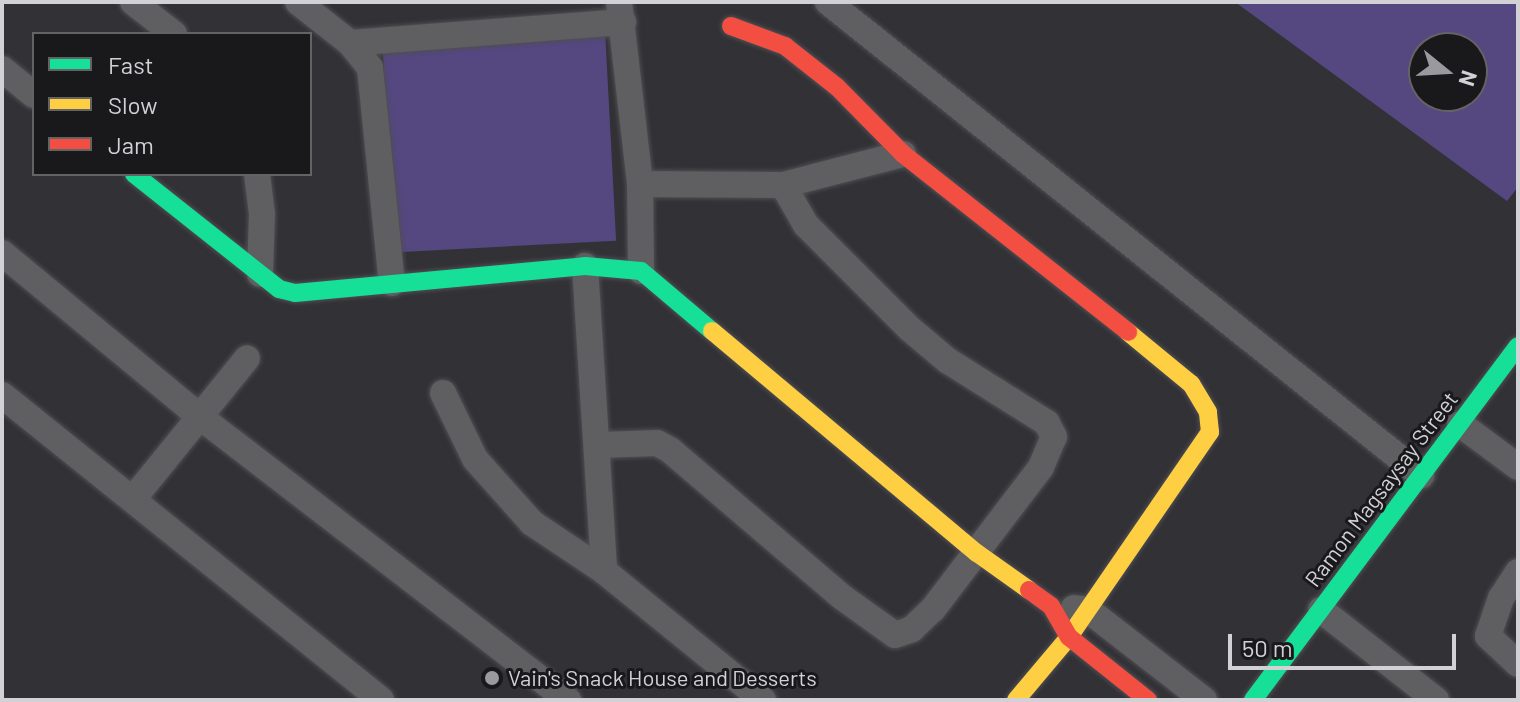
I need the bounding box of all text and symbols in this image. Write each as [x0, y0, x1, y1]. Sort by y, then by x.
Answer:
legend [32, 32, 312, 176]
north arrow [1408, 32, 1488, 112]
text: Fast [108, 50, 153, 79]
text: N [1454, 68, 1484, 90]
text: Slow [108, 90, 157, 119]
text: Jam [108, 130, 154, 159]
street label: Ramon Magsaysay Street [1299, 386, 1463, 592]
scale bar [1232, 618, 1460, 668]
text: 50 m [1242, 633, 1293, 662]
place label: Vain's Snack House and Desserts [508, 665, 817, 691]
marker: Vain's Snack House and Desserts [483, 669, 501, 687]

